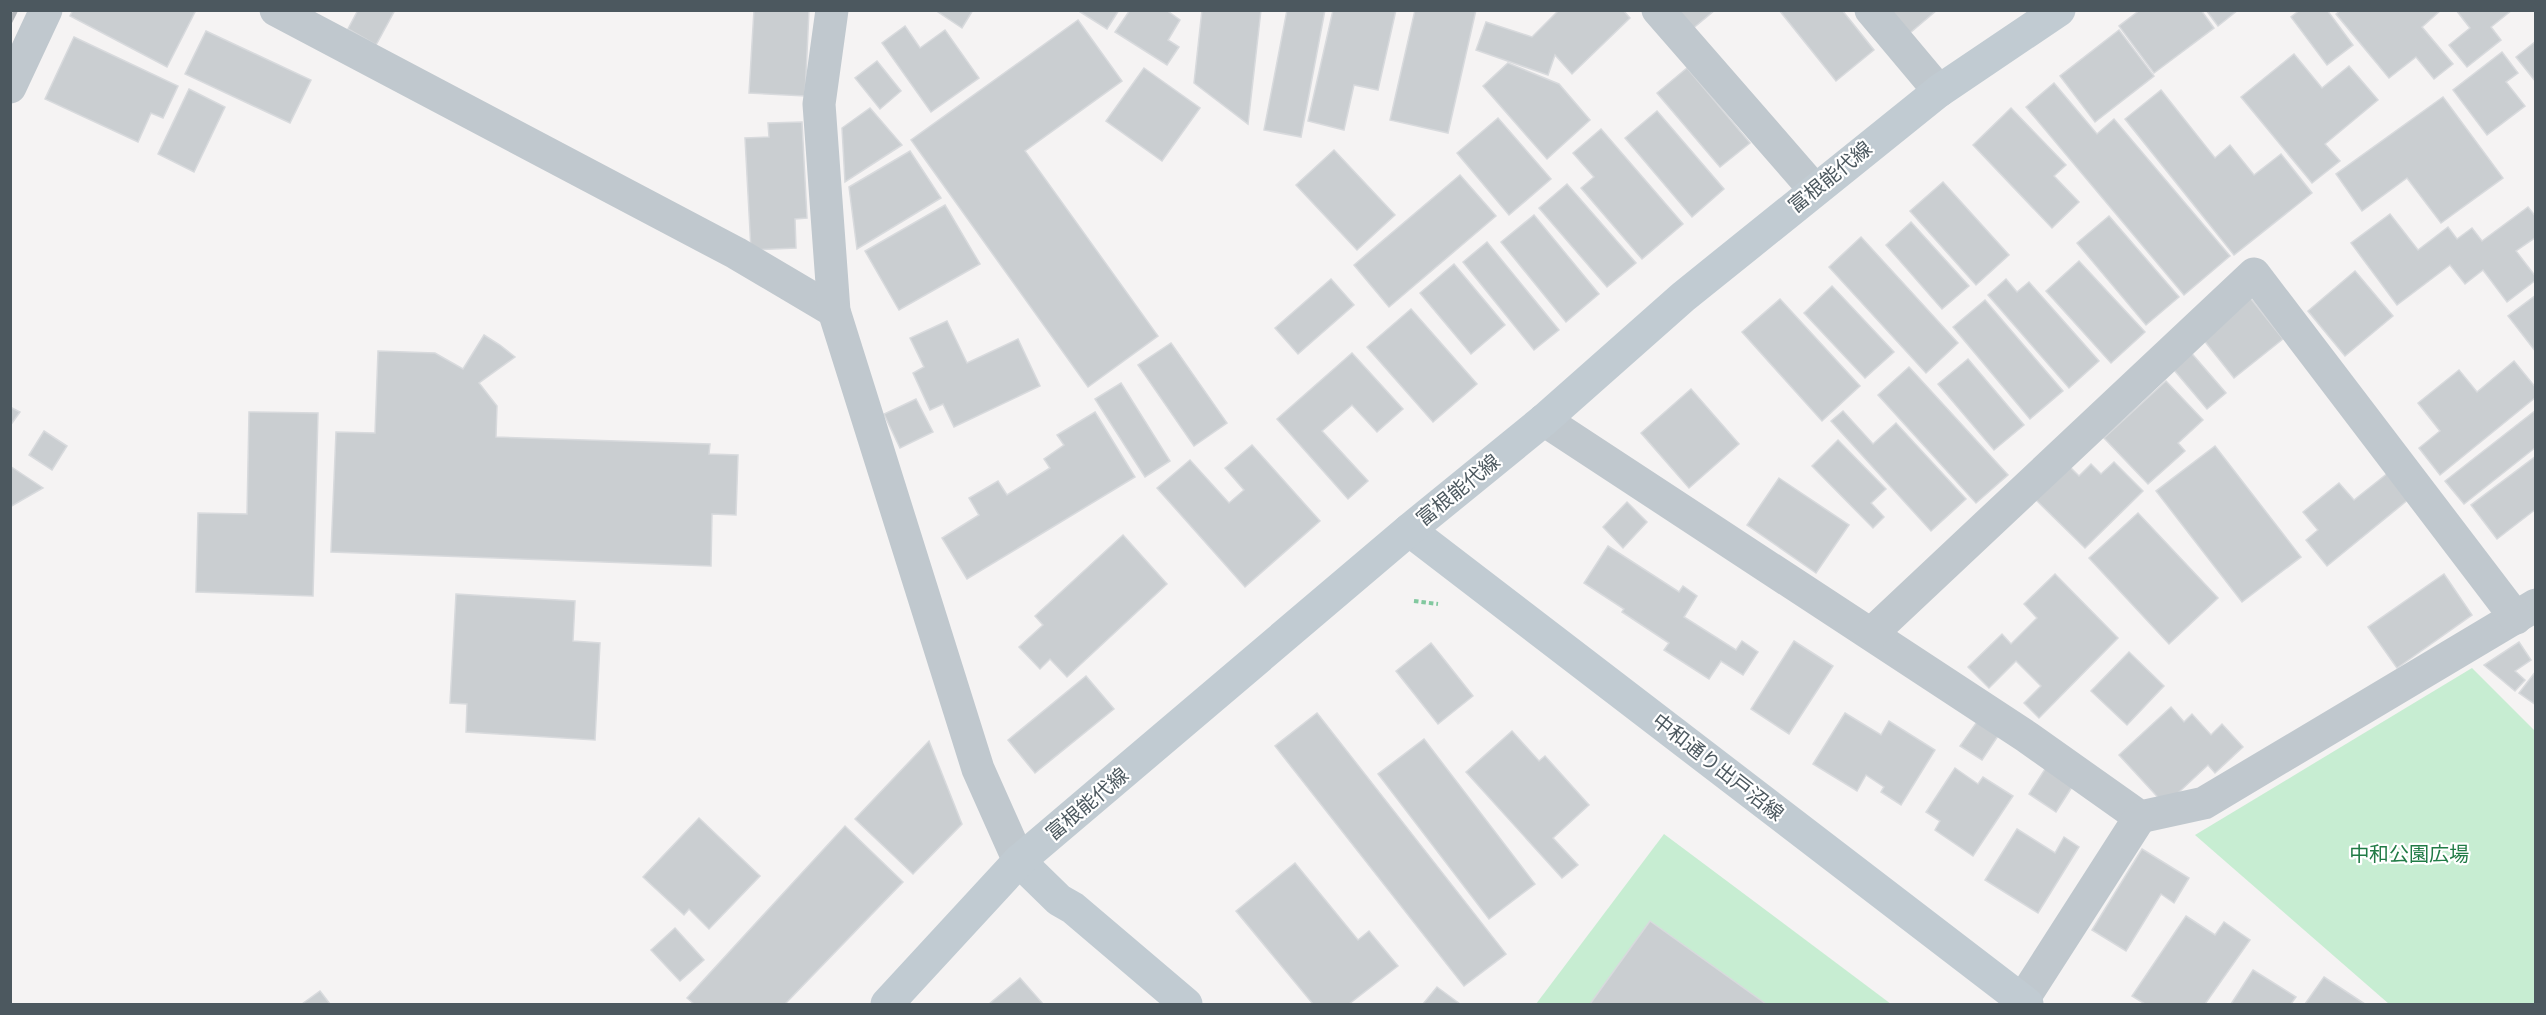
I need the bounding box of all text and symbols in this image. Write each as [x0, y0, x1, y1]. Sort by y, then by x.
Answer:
street label: 富根能代線 [1783, 135, 1877, 219]
street label: 富根能代線 [1411, 448, 1505, 532]
street label: 中和通り出戸沼線 [1647, 708, 1789, 826]
street label: 富根能代線 [1040, 762, 1134, 846]
park label: 中和公園広場 [2349, 841, 2469, 867]

